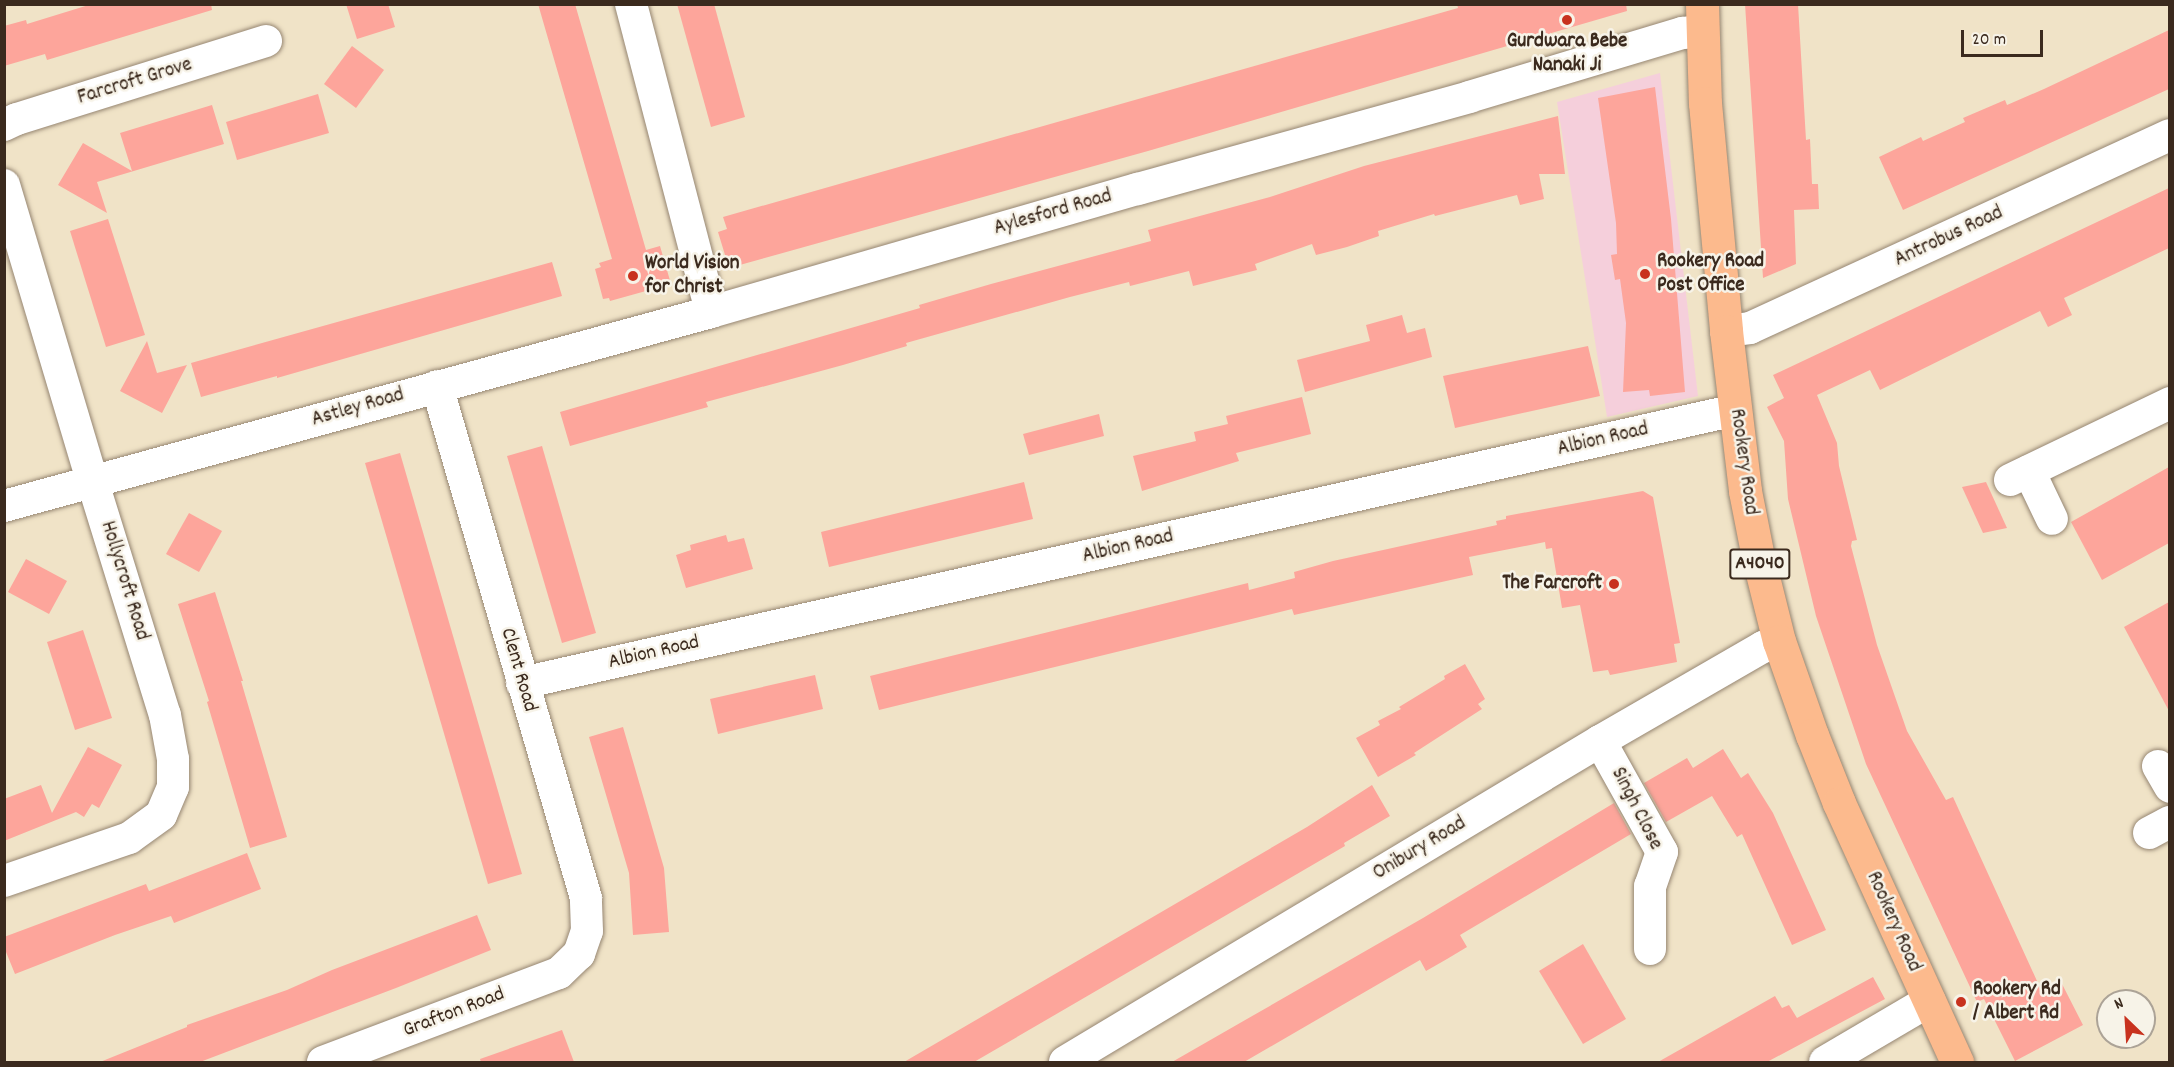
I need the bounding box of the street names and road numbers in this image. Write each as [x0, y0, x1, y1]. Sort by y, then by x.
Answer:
street label: Farcroft Grove [75, 53, 195, 111]
street label: Aylesford Road [991, 184, 1115, 242]
street label: Antrobus Road [1891, 201, 2007, 273]
street label: Astley Road [309, 383, 407, 433]
street label: Rookery Road [1723, 407, 1763, 517]
street label: Albion Road [1555, 417, 1651, 463]
street label: Hollycroft Road [94, 518, 154, 644]
street label: Albion Road [1080, 524, 1176, 570]
road number: A4040 [1728, 547, 1792, 581]
street label: Clent Road [494, 625, 542, 715]
street label: Albion Road [606, 630, 702, 676]
street label: Singh Close [1605, 764, 1667, 854]
street label: Onibury Road [1369, 811, 1471, 887]
street label: Rookery Road [1860, 868, 1926, 976]
street label: Grafton Road [400, 982, 508, 1044]

